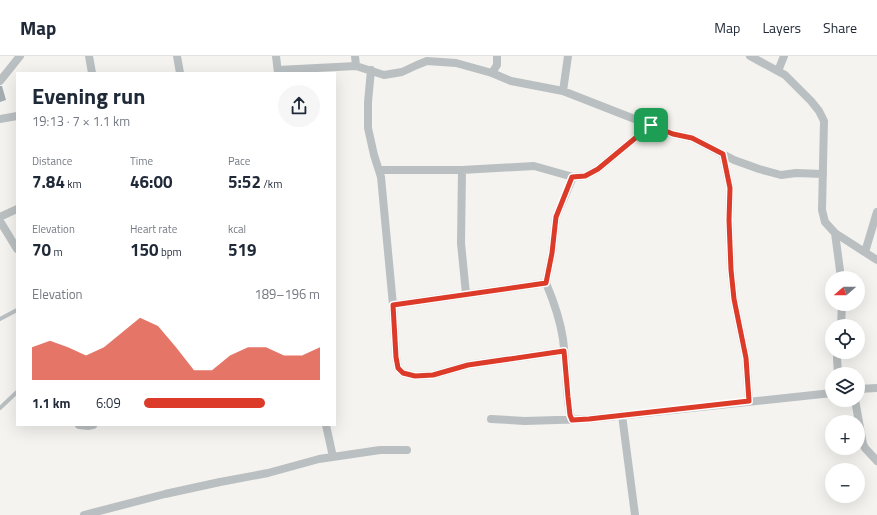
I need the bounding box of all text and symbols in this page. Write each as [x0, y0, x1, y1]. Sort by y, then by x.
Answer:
text: Map [20, 13, 56, 42]
text: Map [714, 17, 740, 38]
text: Layers [762, 17, 801, 38]
text: Share [823, 17, 857, 38]
text: Evening run [32, 79, 145, 113]
button: share [278, 85, 320, 127]
pin [634, 108, 668, 142]
text: 19:13 · 7 × 1.1 km [32, 111, 130, 131]
icon: arrive [640, 114, 662, 136]
text: Distance [32, 153, 72, 169]
text: Time [130, 153, 153, 169]
text: Pace [228, 153, 250, 169]
text: 7.84 [32, 169, 65, 195]
text: 46:00 [130, 169, 172, 195]
text: 5:52 [228, 169, 261, 195]
text: km [65, 176, 82, 192]
text: /km [261, 176, 282, 192]
text: Elevation [32, 221, 75, 237]
text: Heart rate [130, 221, 177, 237]
text: kcal [228, 221, 246, 237]
text: 70 [32, 237, 51, 263]
text: 150 [130, 237, 159, 263]
text: 519 [228, 237, 257, 263]
text: m [51, 244, 63, 260]
text: bpm [159, 244, 182, 260]
north arrow [825, 271, 865, 311]
map controls [825, 271, 865, 503]
text: Elevation [32, 284, 83, 304]
text: 189–196 m [254, 284, 320, 304]
button: locate [825, 319, 865, 359]
button: layers [825, 367, 865, 407]
text: 1.1 km [32, 393, 70, 413]
text: 6:09 [96, 393, 121, 413]
button: + [825, 415, 865, 455]
button: − [825, 463, 865, 503]

